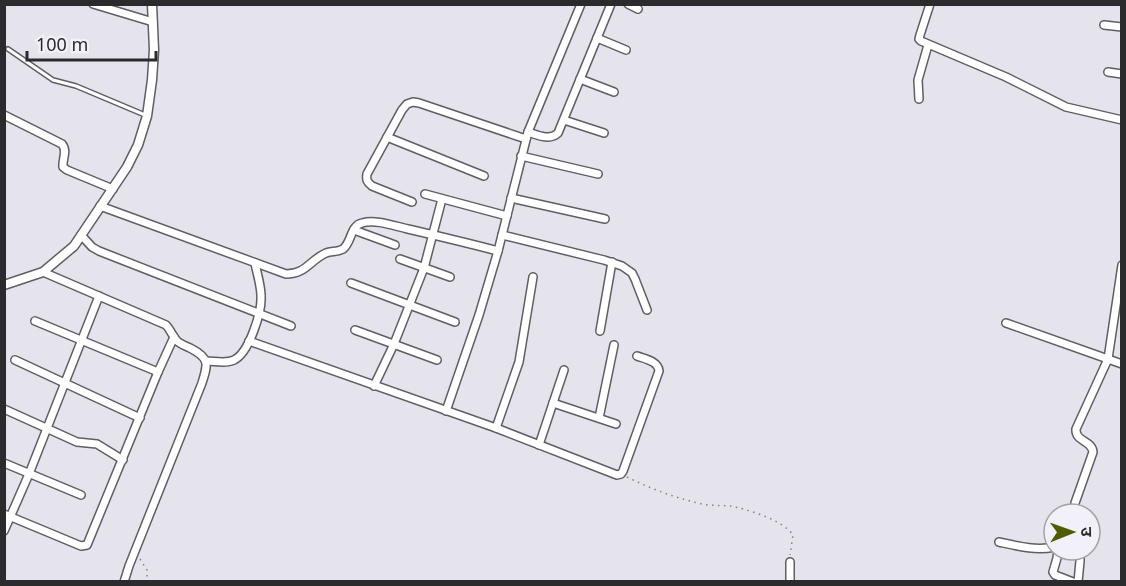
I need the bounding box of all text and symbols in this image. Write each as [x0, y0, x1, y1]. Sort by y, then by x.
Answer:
scale bar [27, 24, 156, 62]
text: 100 m [36, 32, 88, 56]
north arrow [1042, 502, 1102, 562]
text: उ [1076, 527, 1098, 537]

